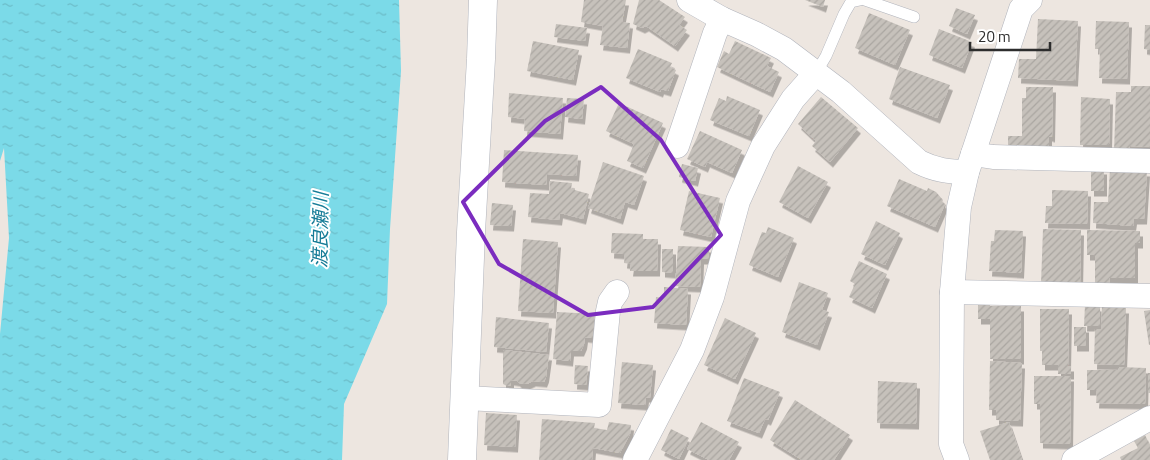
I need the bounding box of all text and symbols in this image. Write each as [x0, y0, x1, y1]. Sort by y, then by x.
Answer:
scale bar [970, 20, 1050, 52]
text: 20 m [978, 25, 1011, 48]
water label: 渡良瀬川 [304, 190, 335, 268]

